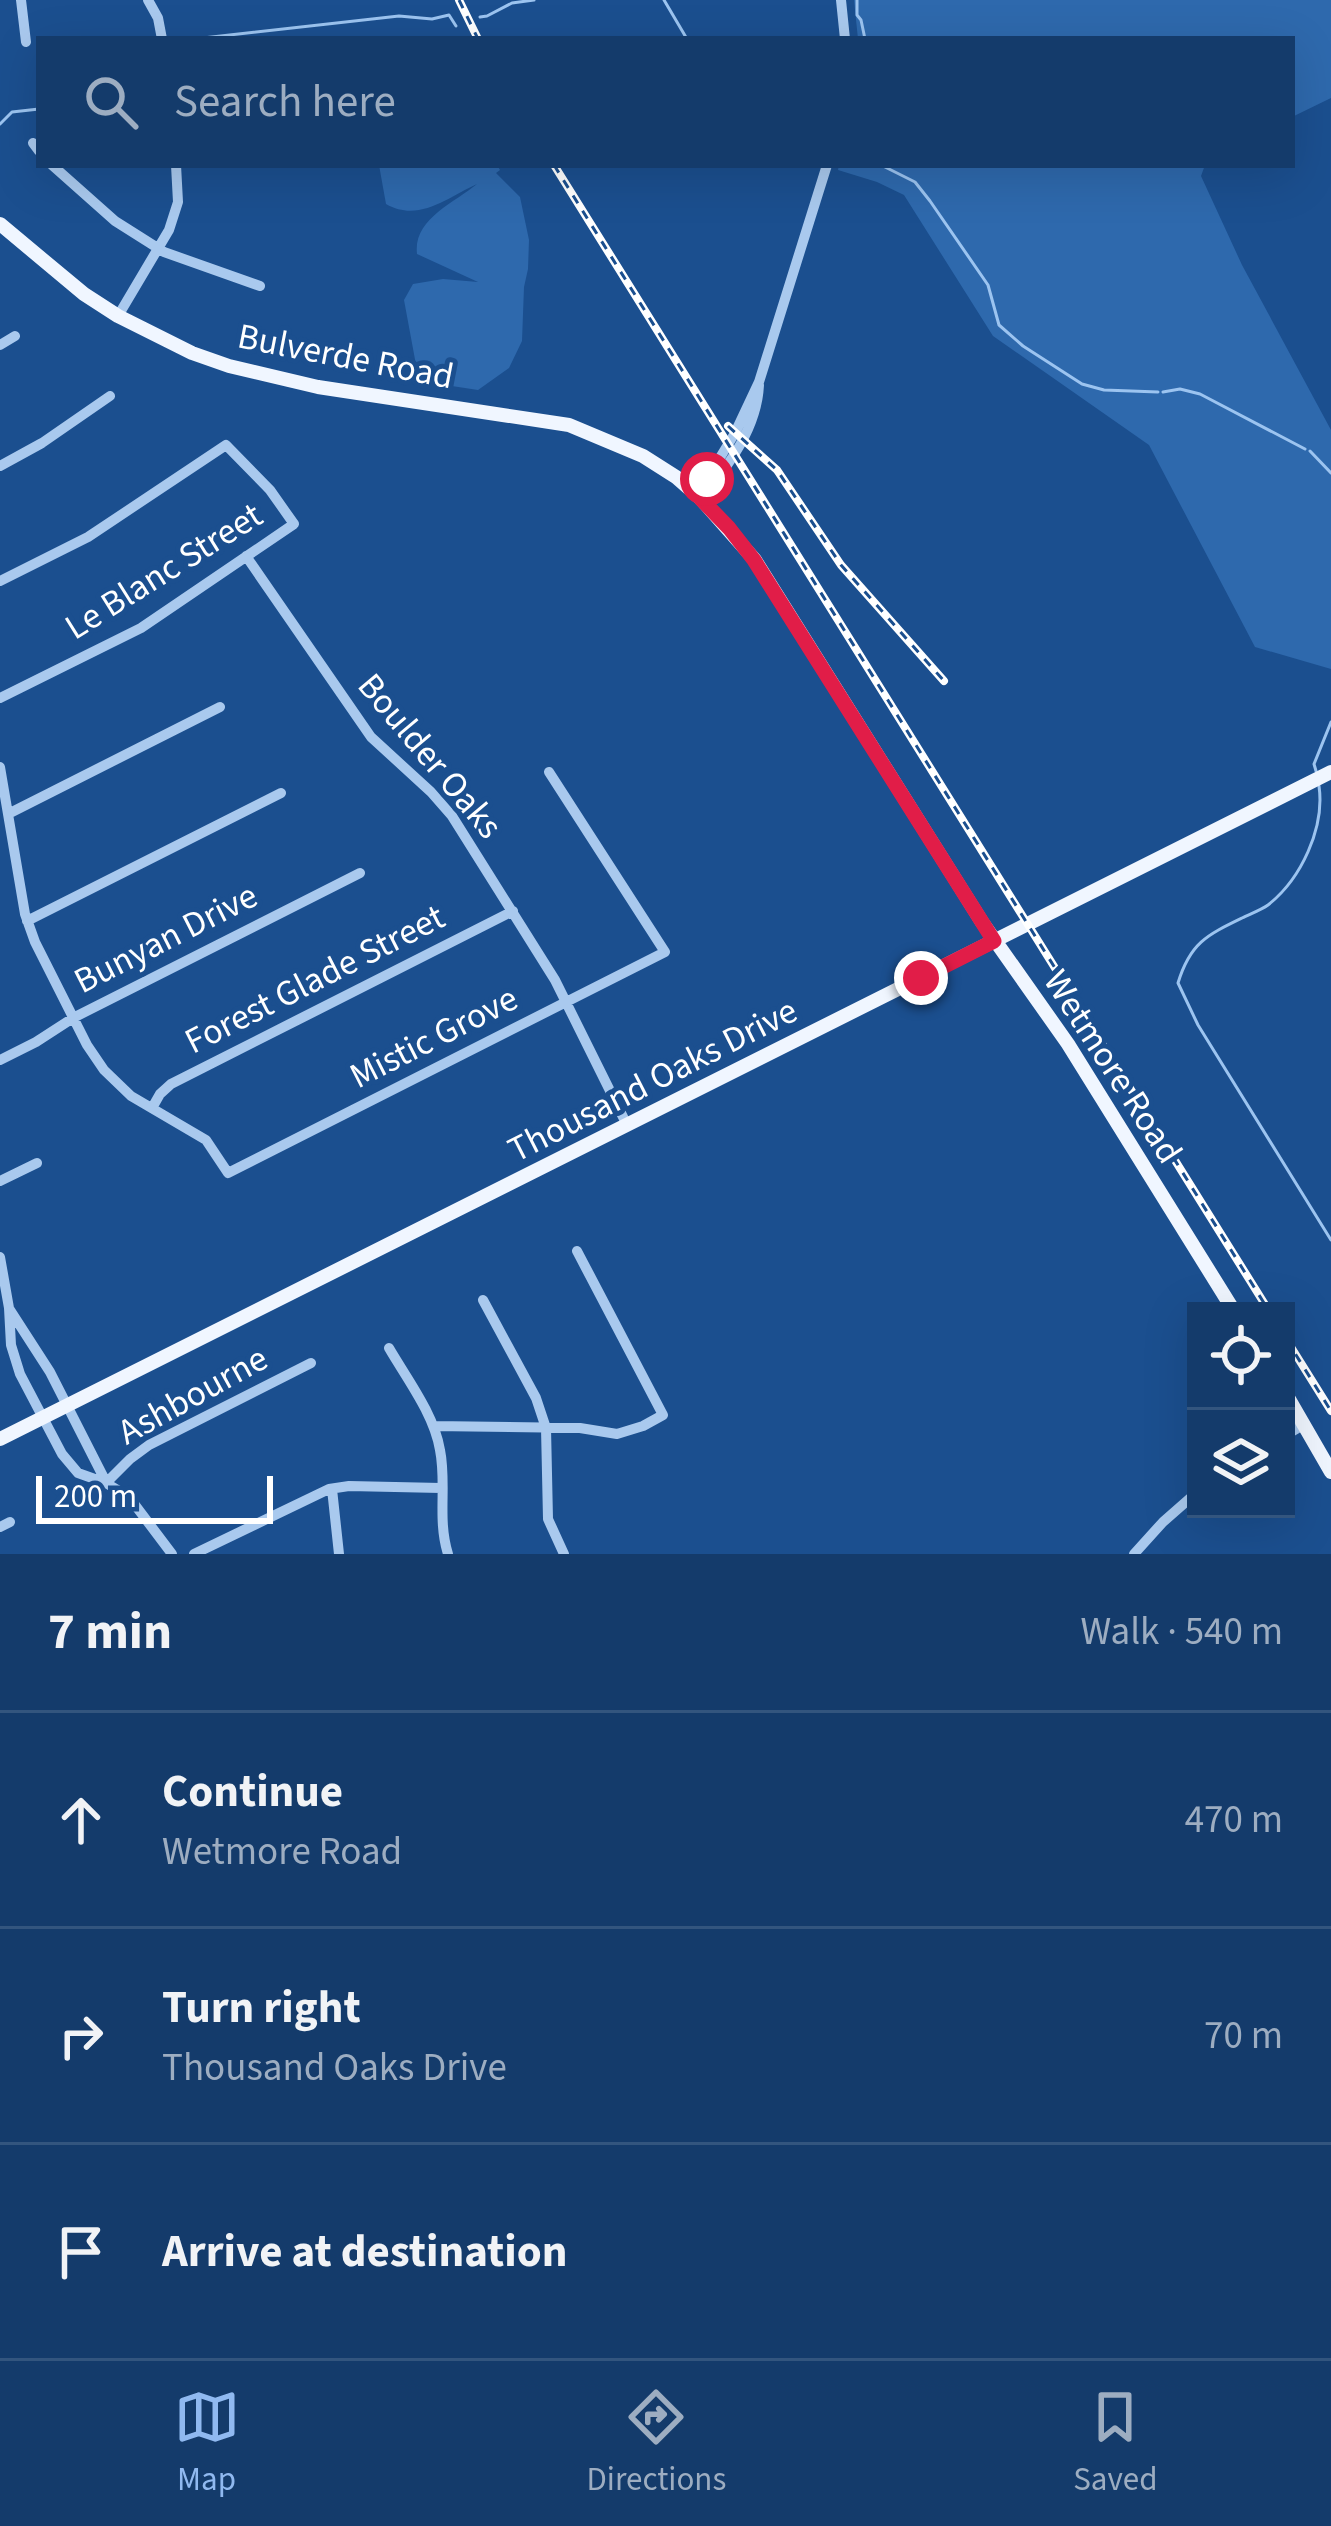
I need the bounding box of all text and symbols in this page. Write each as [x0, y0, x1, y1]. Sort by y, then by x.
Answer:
search box [36, 36, 1295, 168]
icon: search [78, 69, 144, 135]
text: Search here [174, 70, 396, 134]
street label: Bulverde Road [233, 311, 458, 402]
route start [680, 452, 734, 506]
street label: Le Blanc Street [55, 490, 272, 652]
street label: Boulder Oaks [345, 662, 514, 850]
street label: Bunyan Drive [65, 870, 266, 1006]
street label: Forest Glade Street [176, 892, 453, 1067]
route end [894, 951, 948, 1005]
street label: Wetmore Road [1031, 960, 1195, 1174]
street label: Mistic Grove [341, 973, 526, 1101]
street label: Thousand Oaks Drive [499, 985, 806, 1175]
map controls [1187, 1302, 1295, 1518]
button: locate [1187, 1302, 1295, 1410]
street label: Ashbourne [109, 1333, 277, 1457]
button: layers [1187, 1410, 1295, 1518]
scale bar [36, 1470, 273, 1523]
text: 200 m [54, 1473, 137, 1520]
text: 7 min [48, 1596, 172, 1668]
text: Walk · 540 m [1080, 1604, 1283, 1660]
text: Continue [162, 1760, 343, 1824]
icon: ahead [48, 1787, 114, 1853]
text: 470 m [1185, 1792, 1283, 1848]
text: Wetmore Road [162, 1824, 402, 1880]
text: Turn right [162, 1976, 361, 2040]
icon: right [48, 2003, 114, 2069]
text: 70 m [1204, 2008, 1283, 2064]
text: Thousand Oaks Drive [162, 2040, 507, 2096]
icon: arrive [48, 2219, 114, 2285]
text: Arrive at destination [162, 2220, 567, 2284]
tab: Map [174, 2384, 240, 2503]
tab: Directions [587, 2384, 726, 2503]
tab: Saved [1073, 2384, 1157, 2503]

